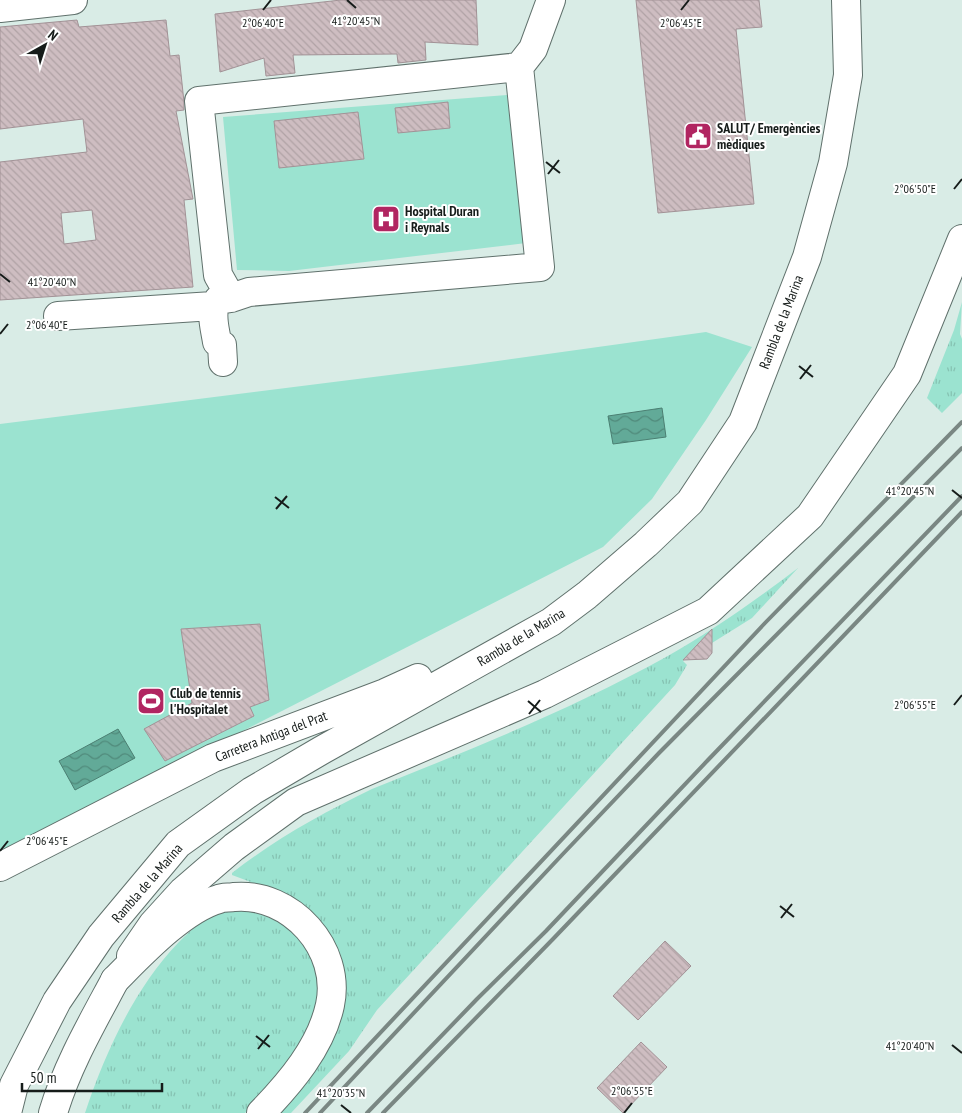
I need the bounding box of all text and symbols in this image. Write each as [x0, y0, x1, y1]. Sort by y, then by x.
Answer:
text: 41°20'45"N [332, 13, 380, 28]
text: 2°06'40"E [242, 15, 284, 30]
text: 2°06'45"E [660, 15, 702, 30]
north arrow [20, 20, 70, 70]
text: N [45, 26, 62, 44]
place label: SALUT/ Emergències mèdiques [717, 119, 821, 153]
public building icon: SALUT/ Emergències mèdiques [683, 121, 713, 151]
text: 2°06'50"E [894, 181, 936, 196]
place label: Hospital Duran i Reynals [405, 202, 479, 236]
hospital icon: Hospital Duran i Reynals [371, 204, 401, 234]
street label: Rambla de la Marina [755, 273, 807, 371]
text: 41°20'40"N [28, 274, 76, 289]
text: 2°06'40"E [26, 317, 68, 332]
text: 41°20'45"N [886, 483, 934, 498]
street label: Rambla de la Marina [474, 604, 568, 670]
place label: Club de tennis l'Hospitalet [170, 684, 241, 718]
sports icon: Club de tennis l'Hospitalet [136, 686, 166, 716]
text: 2°06'55"E [894, 697, 936, 712]
street label: Carretera Antiga del Prat [213, 706, 330, 766]
text: 2°06'45"E [26, 833, 68, 848]
street label: Rambla de la Marina [108, 840, 186, 926]
text: 41°20'40"N [886, 1038, 934, 1053]
scale bar [22, 1060, 162, 1092]
text: 50 m [30, 1068, 56, 1087]
text: 2°06'55"E [611, 1083, 653, 1098]
text: 41°20'35"N [317, 1085, 365, 1100]

